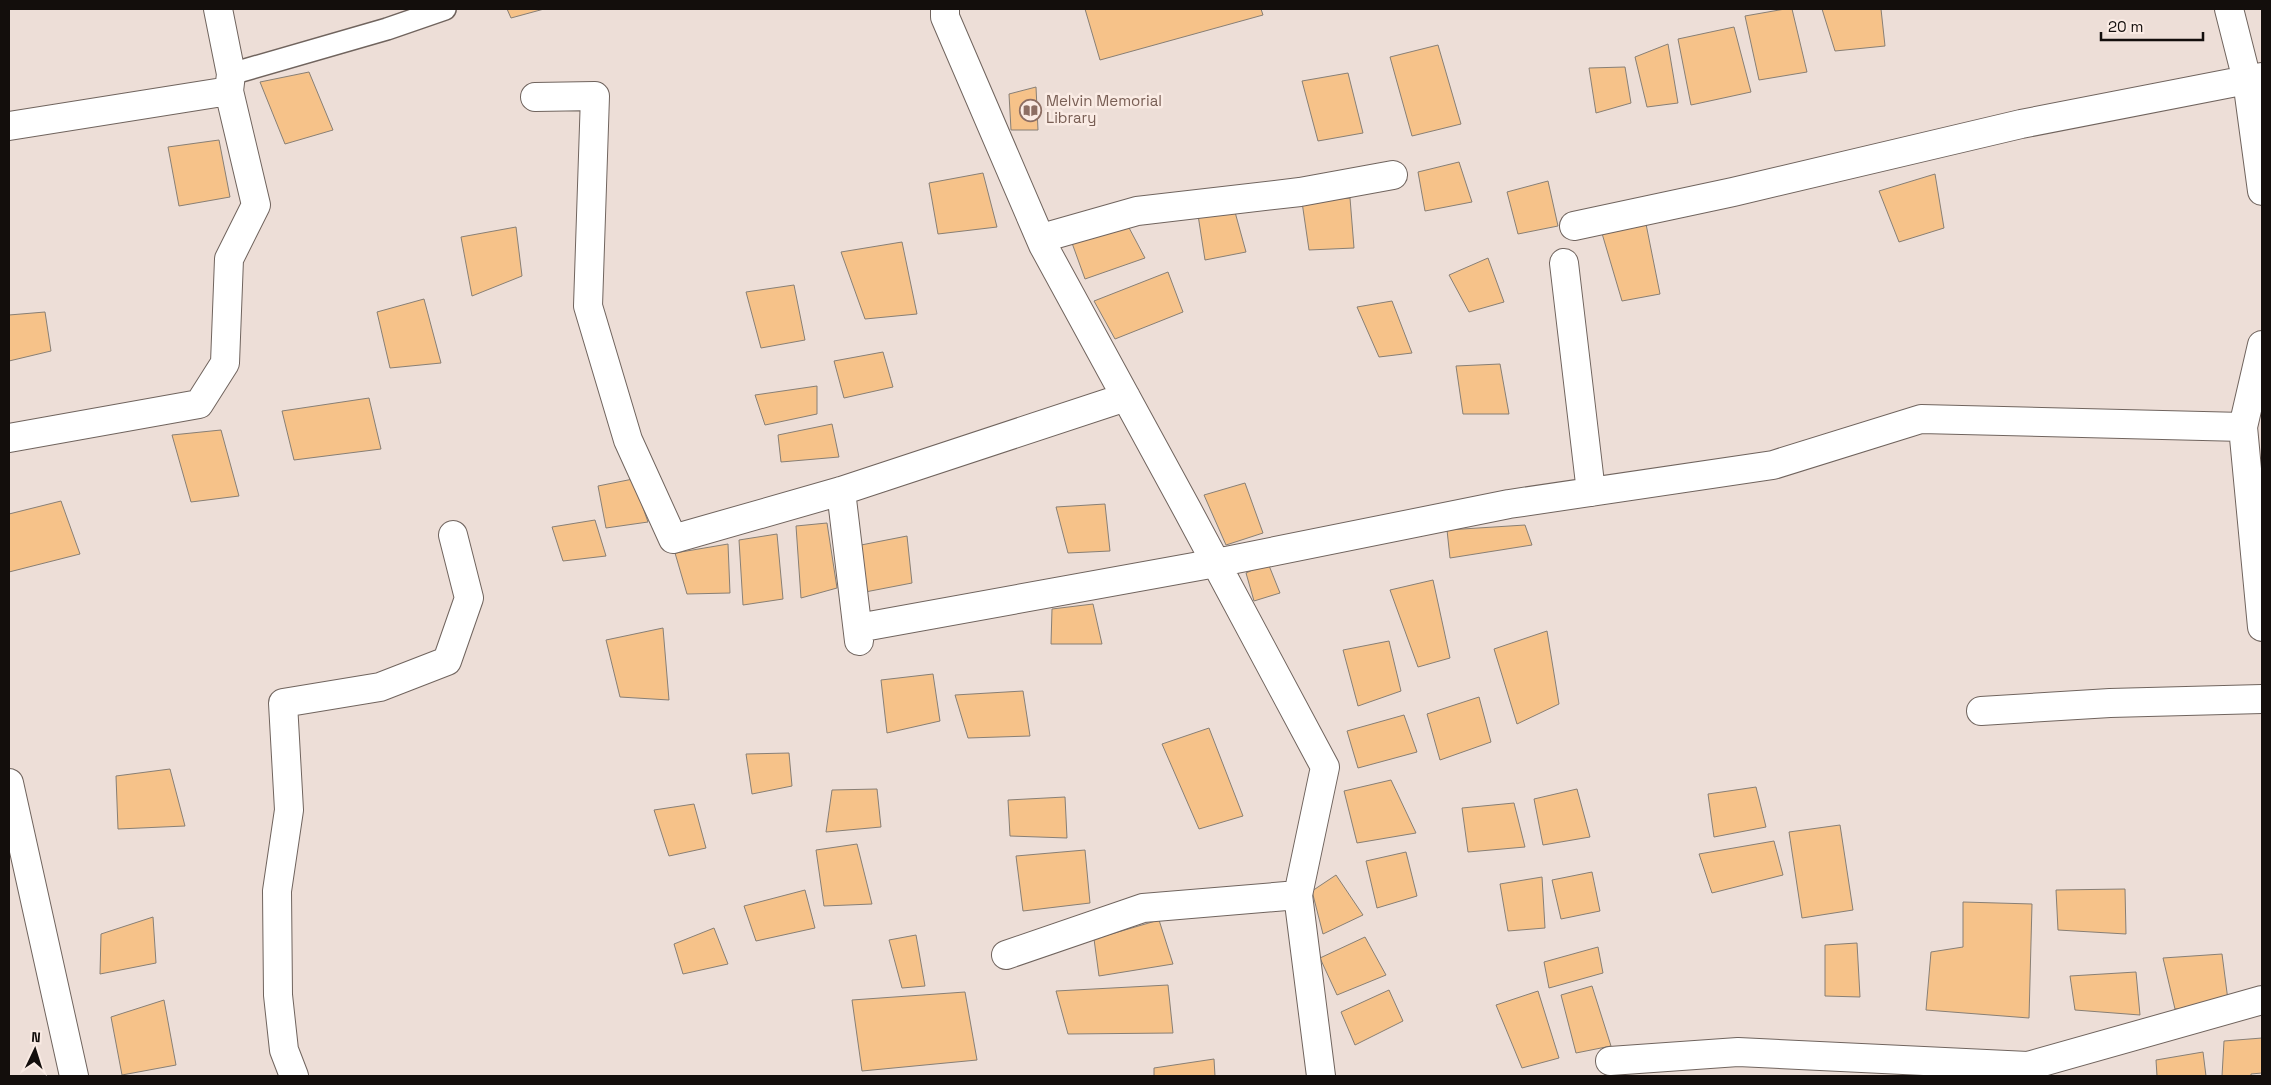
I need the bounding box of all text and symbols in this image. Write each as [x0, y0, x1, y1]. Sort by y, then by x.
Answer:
scale bar [2101, 10, 2204, 42]
text: 20 m [2108, 17, 2143, 36]
place label: Melvin Memorial Library [1046, 91, 1162, 127]
library icon: Melvin Memorial Library [1018, 98, 1042, 122]
north arrow [10, 1025, 60, 1075]
text: N [31, 1028, 41, 1046]

